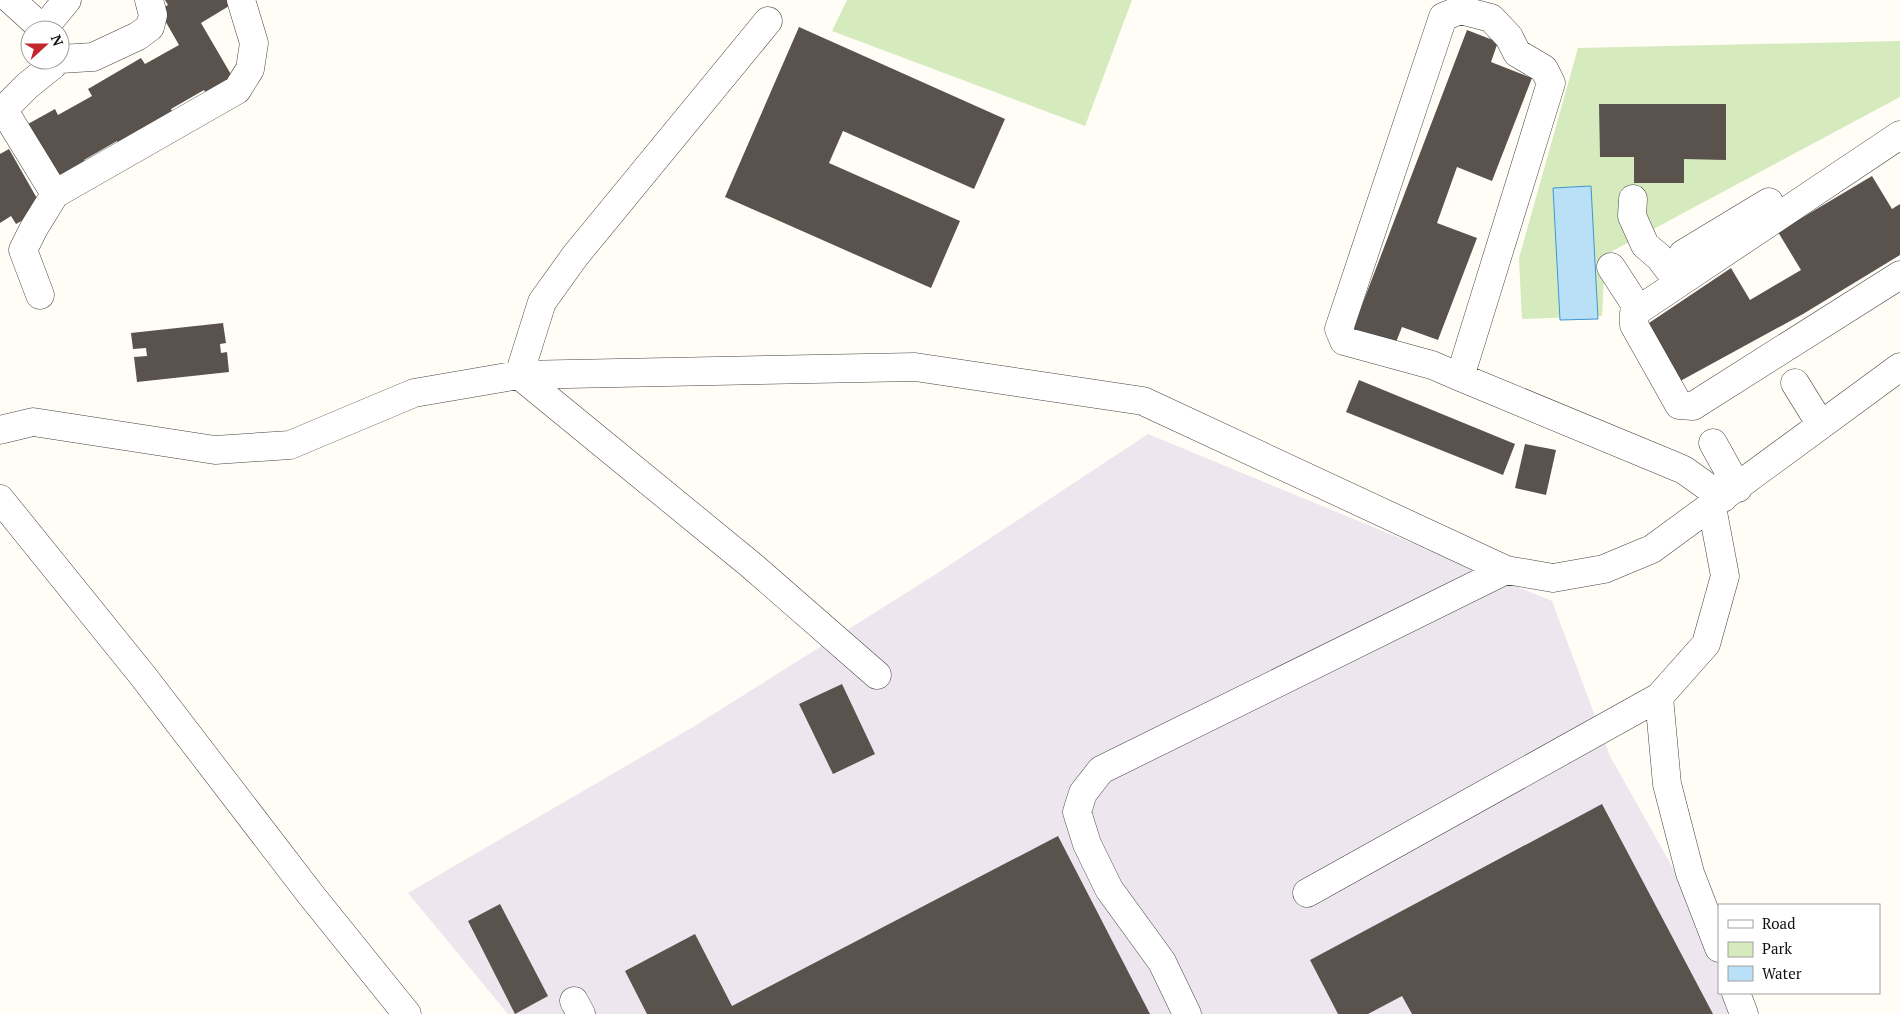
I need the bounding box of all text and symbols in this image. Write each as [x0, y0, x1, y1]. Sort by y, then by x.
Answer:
north arrow [20, 20, 70, 70]
text: N [47, 32, 69, 49]
legend [1718, 904, 1880, 994]
text: Road [1762, 913, 1795, 933]
text: Park [1762, 938, 1792, 958]
text: Water [1762, 963, 1802, 983]

